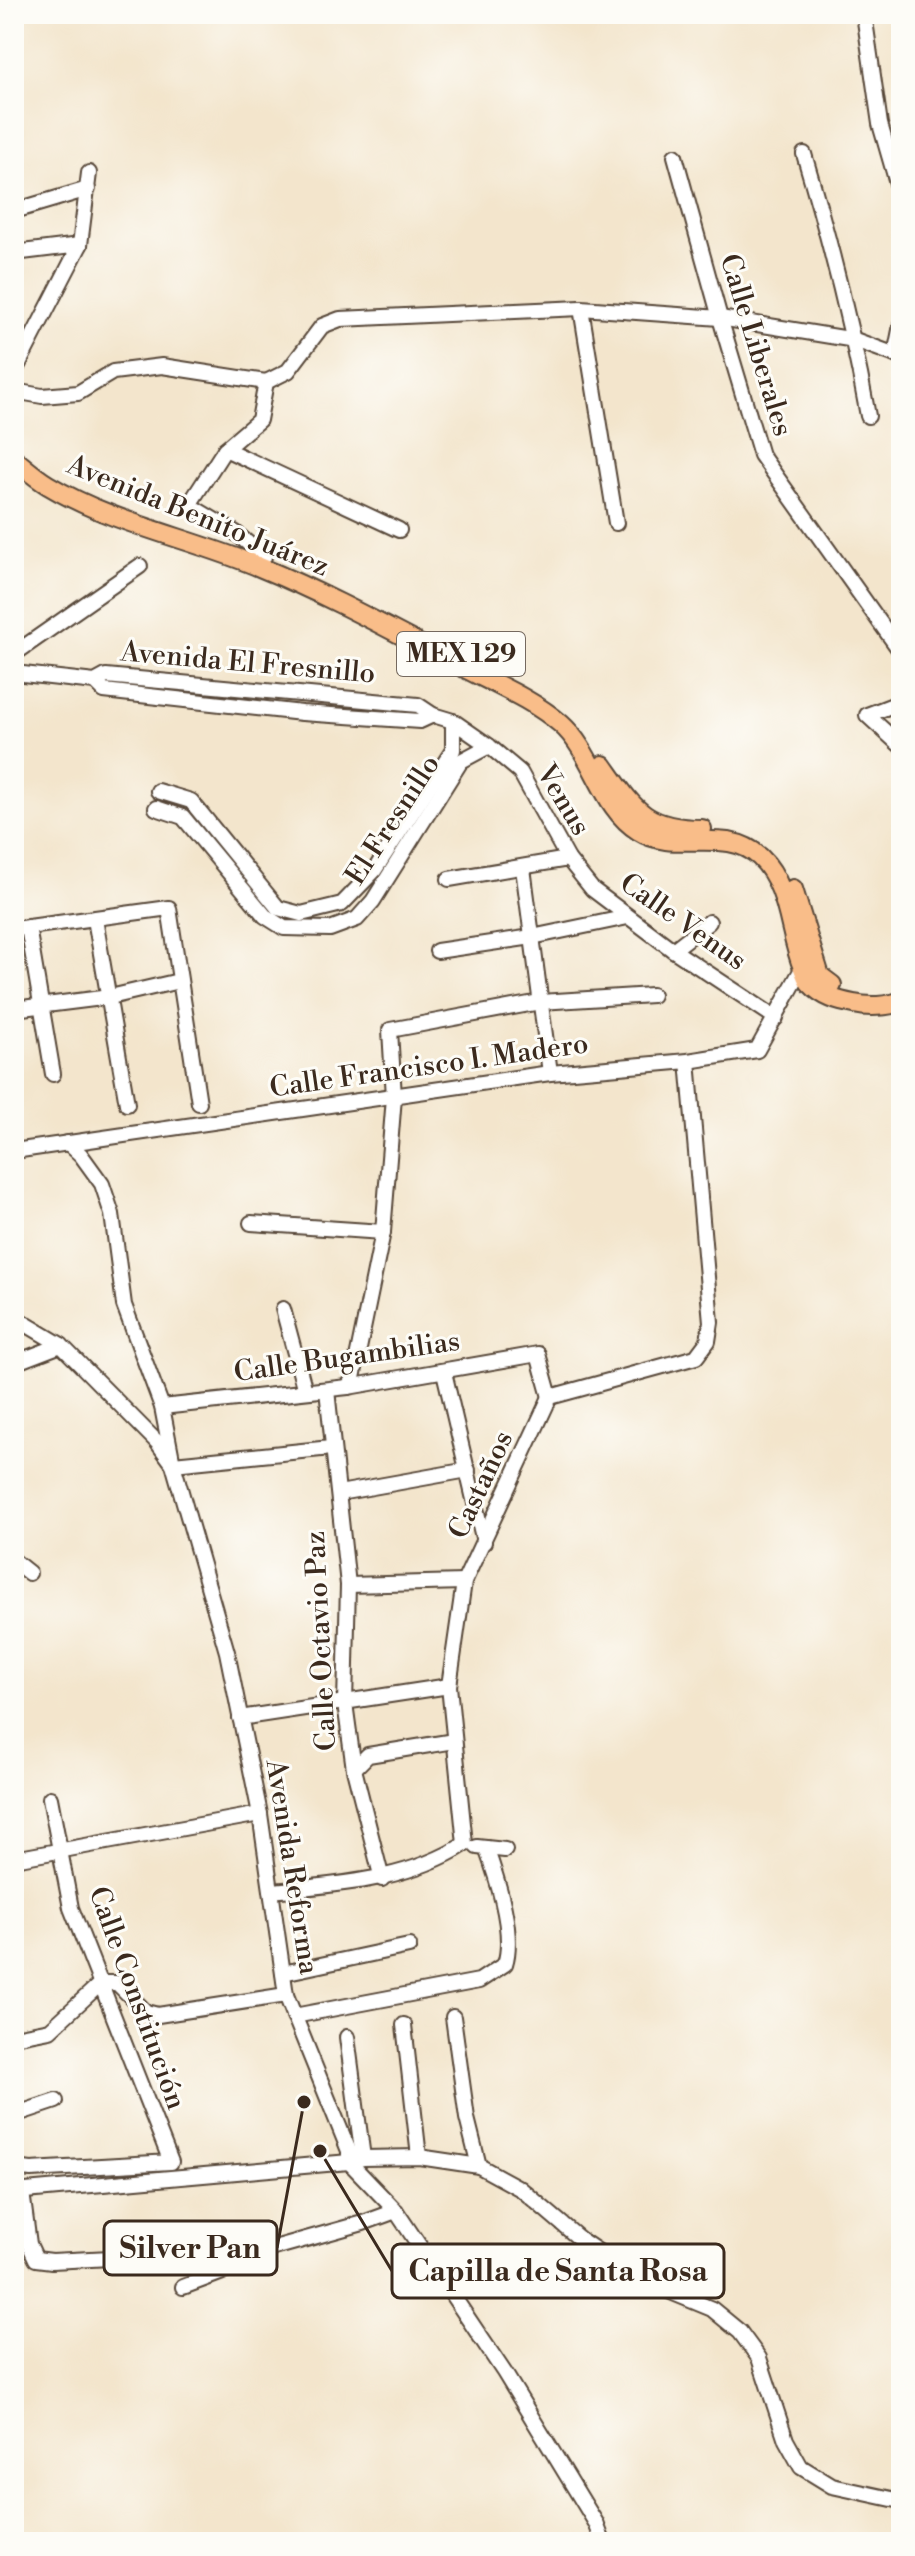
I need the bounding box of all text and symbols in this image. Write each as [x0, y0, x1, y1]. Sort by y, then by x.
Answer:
street label: Calle Liberales [712, 250, 800, 440]
street label: Avenida Benito Juárez [61, 447, 334, 585]
road number: MEX 129 [397, 632, 525, 676]
street label: Avenida El Fresnillo [118, 634, 377, 692]
street label: El Fresnillo [338, 748, 448, 892]
street label: Venus [528, 757, 598, 842]
street label: Calle Venus [613, 866, 753, 978]
street label: Calle Francisco I. Madero [267, 1026, 591, 1106]
street label: Calle Bugambilias [232, 1324, 462, 1390]
street label: Castaños [441, 1425, 521, 1545]
street label: Calle Octavio Paz [298, 1530, 344, 1752]
street label: Avenida Reforma [258, 1756, 326, 1978]
street label: Calle Constitución [80, 1882, 194, 2114]
callout: Silver Pan [104, 2221, 277, 2275]
text: Silver Pan [119, 2230, 261, 2268]
callout: Capilla de Santa Rosa [392, 2244, 724, 2298]
text: Capilla de Santa Rosa [408, 2253, 709, 2291]

